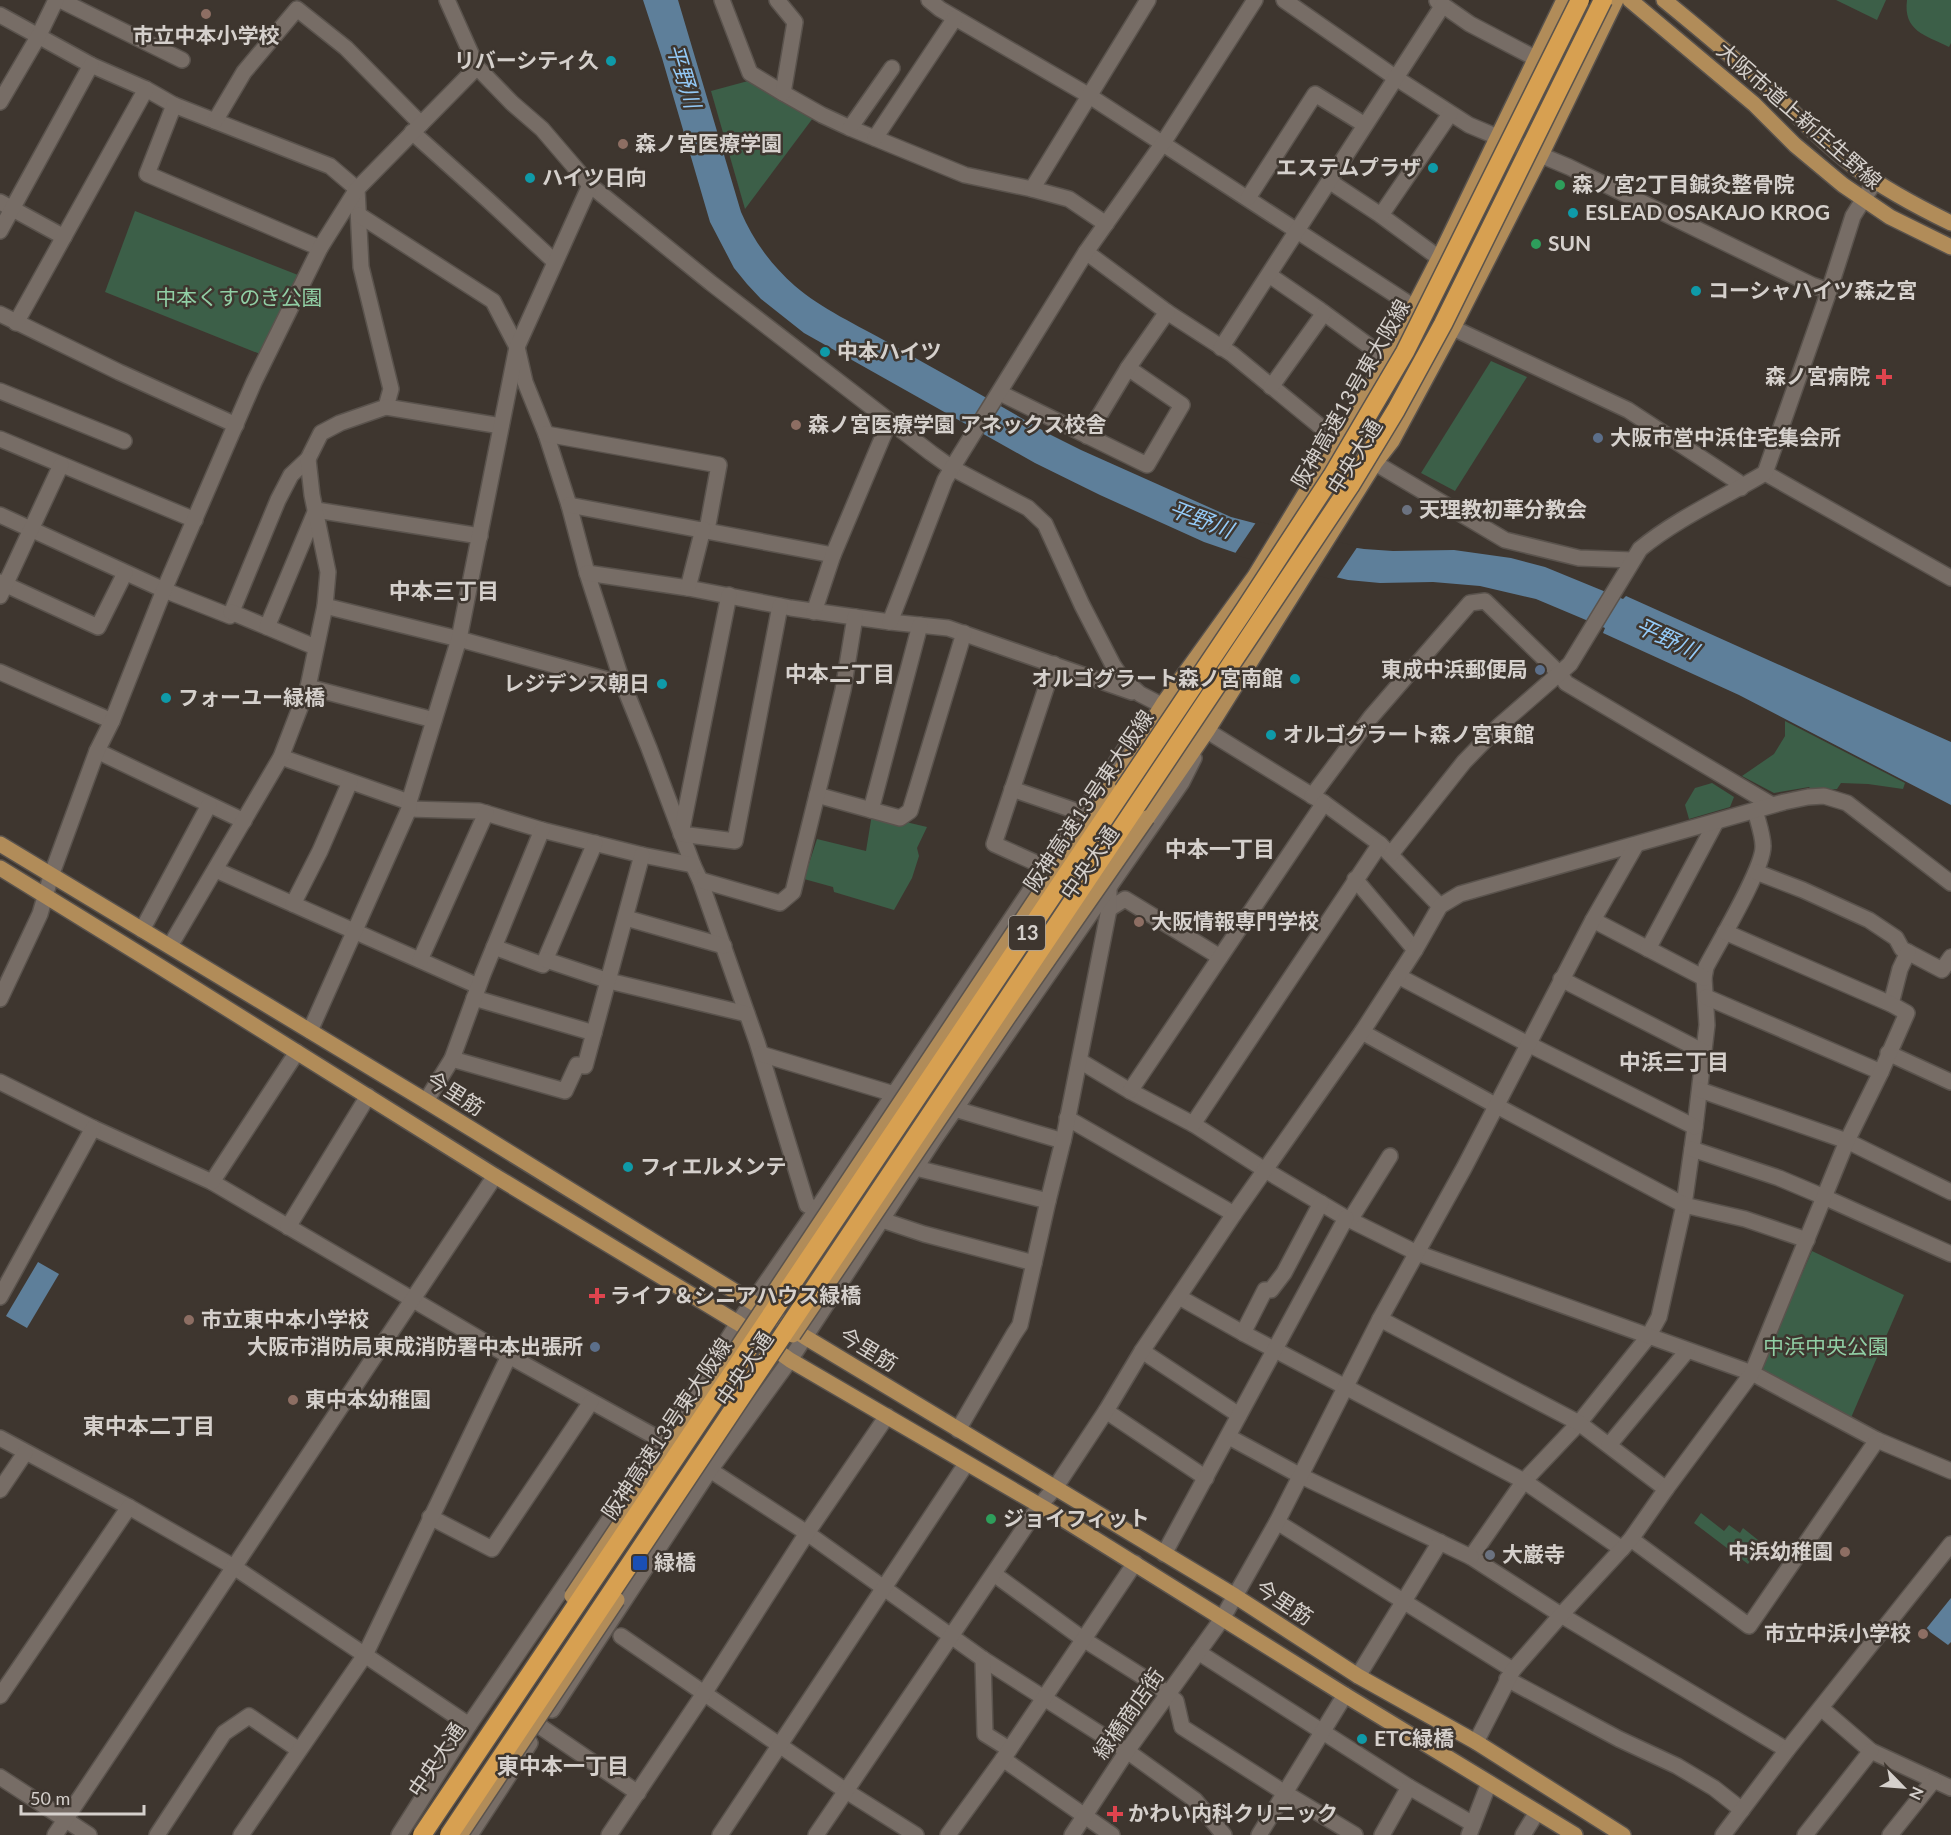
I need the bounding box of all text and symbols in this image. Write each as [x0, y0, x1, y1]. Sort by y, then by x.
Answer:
marker: 市立中本小学校 [199, 7, 213, 21]
place label: 市立中本小学校 [133, 22, 280, 47]
street label: 大阪市道上新庄生野線 [1713, 37, 1887, 193]
water label: 平野川 [662, 40, 708, 113]
place label: リバーシティ久 [454, 47, 599, 72]
marker: リバーシティ久 [604, 54, 618, 68]
place label: 森ノ宮医療学園 [635, 130, 782, 155]
marker: 森ノ宮医療学園 [616, 137, 630, 151]
place label: エステムプラザ [1276, 154, 1421, 179]
marker: エステムプラザ [1426, 161, 1440, 175]
place label: ハイツ日向 [542, 164, 647, 189]
marker: ハイツ日向 [523, 171, 537, 185]
place label: 森ノ宮2丁目鍼灸整骨院 [1572, 171, 1794, 196]
marker: 森ノ宮2丁目鍼灸整骨院 [1553, 178, 1567, 192]
place label: ESLEAD OSAKAJO KROG [1585, 199, 1830, 224]
marker: ESLEAD OSAKAJO KROG [1566, 206, 1580, 220]
place label: SUN [1548, 230, 1591, 255]
marker: SUN [1529, 237, 1543, 251]
place label: コーシャハイツ森之宮 [1708, 277, 1917, 302]
park label: 中本くすのき公園 [155, 284, 323, 309]
marker: コーシャハイツ森之宮 [1689, 284, 1703, 298]
street label: 阪神高速13号東大阪線 [1286, 295, 1414, 492]
place label: 中本ハイツ [837, 338, 942, 363]
marker: 中本ハイツ [818, 345, 832, 359]
place label: 森ノ宮病院 [1765, 363, 1870, 388]
marker: 森ノ宮病院 [1875, 368, 1893, 386]
place label: 森ノ宮医療学園 アネックス校舎 [808, 411, 1106, 436]
street label: 中央大通 [1321, 414, 1387, 498]
marker: 森ノ宮医療学園 アネックス校舎 [789, 418, 803, 432]
place label: 大阪市営中浜住宅集会所 [1610, 424, 1841, 449]
marker: 大阪市営中浜住宅集会所 [1591, 431, 1605, 445]
water label: 平野川 [1166, 494, 1239, 544]
place label: 天理教初華分教会 [1419, 496, 1587, 521]
marker: 天理教初華分教会 [1400, 503, 1414, 517]
district label: 中本三丁目 [389, 577, 499, 604]
water label: 平野川 [1632, 611, 1705, 665]
place label: 東成中浜郵便局 [1381, 656, 1528, 681]
district label: 中本二丁目 [785, 660, 895, 687]
marker: 東成中浜郵便局 [1533, 663, 1547, 677]
place label: オルゴグラート森ノ宮南館 [1031, 665, 1283, 690]
place label: レジデンス朝日 [503, 670, 650, 695]
marker: オルゴグラート森ノ宮南館 [1288, 672, 1302, 686]
marker: レジデンス朝日 [655, 677, 669, 691]
place label: フォーユー緑橋 [178, 684, 325, 709]
marker: フォーユー緑橋 [159, 691, 173, 705]
street label: 阪神高速13号東大阪線 [1018, 705, 1158, 896]
place label: オルゴグラート森ノ宮東館 [1283, 721, 1535, 746]
marker: オルゴグラート森ノ宮東館 [1264, 728, 1278, 742]
street label: 中央大通 [1054, 821, 1123, 904]
district label: 中本一丁目 [1165, 835, 1275, 862]
place label: 大阪情報専門学校 [1151, 908, 1319, 933]
marker: 大阪情報専門学校 [1132, 915, 1146, 929]
road number: 13 [1009, 916, 1045, 950]
district label: 中浜三丁目 [1619, 1048, 1729, 1075]
street label: 今里筋 [422, 1065, 489, 1120]
place label: フィエルメンテ [640, 1153, 787, 1178]
marker: フィエルメンテ [621, 1160, 635, 1174]
place label: ライフ＆シニアハウス緑橋 [610, 1282, 861, 1307]
marker: ライフ＆シニアハウス緑橋 [588, 1287, 606, 1305]
place label: 市立東中本小学校 [201, 1306, 369, 1331]
marker: 市立東中本小学校 [182, 1313, 196, 1327]
street label: 今里筋 [835, 1322, 902, 1376]
street label: 中央大通 [710, 1326, 778, 1410]
place label: 大阪市消防局東成消防署中本出張所 [247, 1333, 583, 1358]
street label: 阪神高速13号東大阪線 [596, 1333, 736, 1524]
park label: 中浜中央公園 [1763, 1333, 1889, 1358]
marker: 大阪市消防局東成消防署中本出張所 [588, 1340, 602, 1354]
place label: 東中本幼稚園 [305, 1386, 431, 1411]
marker: 東中本幼稚園 [286, 1393, 300, 1407]
district label: 東中本二丁目 [83, 1412, 215, 1439]
place label: ジョイフィット [1003, 1505, 1150, 1530]
marker: ジョイフィット [984, 1512, 998, 1526]
place label: 中浜幼稚園 [1728, 1538, 1833, 1563]
place label: 大巌寺 [1502, 1541, 1565, 1566]
marker: 中浜幼稚園 [1838, 1545, 1852, 1559]
marker: 大巌寺 [1483, 1548, 1497, 1562]
place label: 緑橋 [654, 1549, 696, 1574]
marker: 緑橋 [631, 1554, 649, 1572]
street label: 今里筋 [1252, 1574, 1318, 1629]
place label: 市立中浜小学校 [1764, 1620, 1911, 1645]
marker: 市立中浜小学校 [1916, 1627, 1930, 1641]
street label: 緑橋商店街 [1087, 1663, 1168, 1763]
street label: 中央大通 [402, 1717, 470, 1801]
place label: ETC緑橋 [1374, 1725, 1454, 1750]
marker: ETC緑橋 [1355, 1732, 1369, 1746]
district label: 東中本一丁目 [497, 1752, 629, 1779]
north arrow [1873, 1757, 1933, 1817]
scale bar [21, 1778, 144, 1816]
text: N [1906, 1784, 1928, 1803]
text: 50 m [30, 1787, 70, 1809]
place label: かわい内科クリニック [1128, 1800, 1338, 1825]
marker: かわい内科クリニック [1106, 1805, 1124, 1823]

